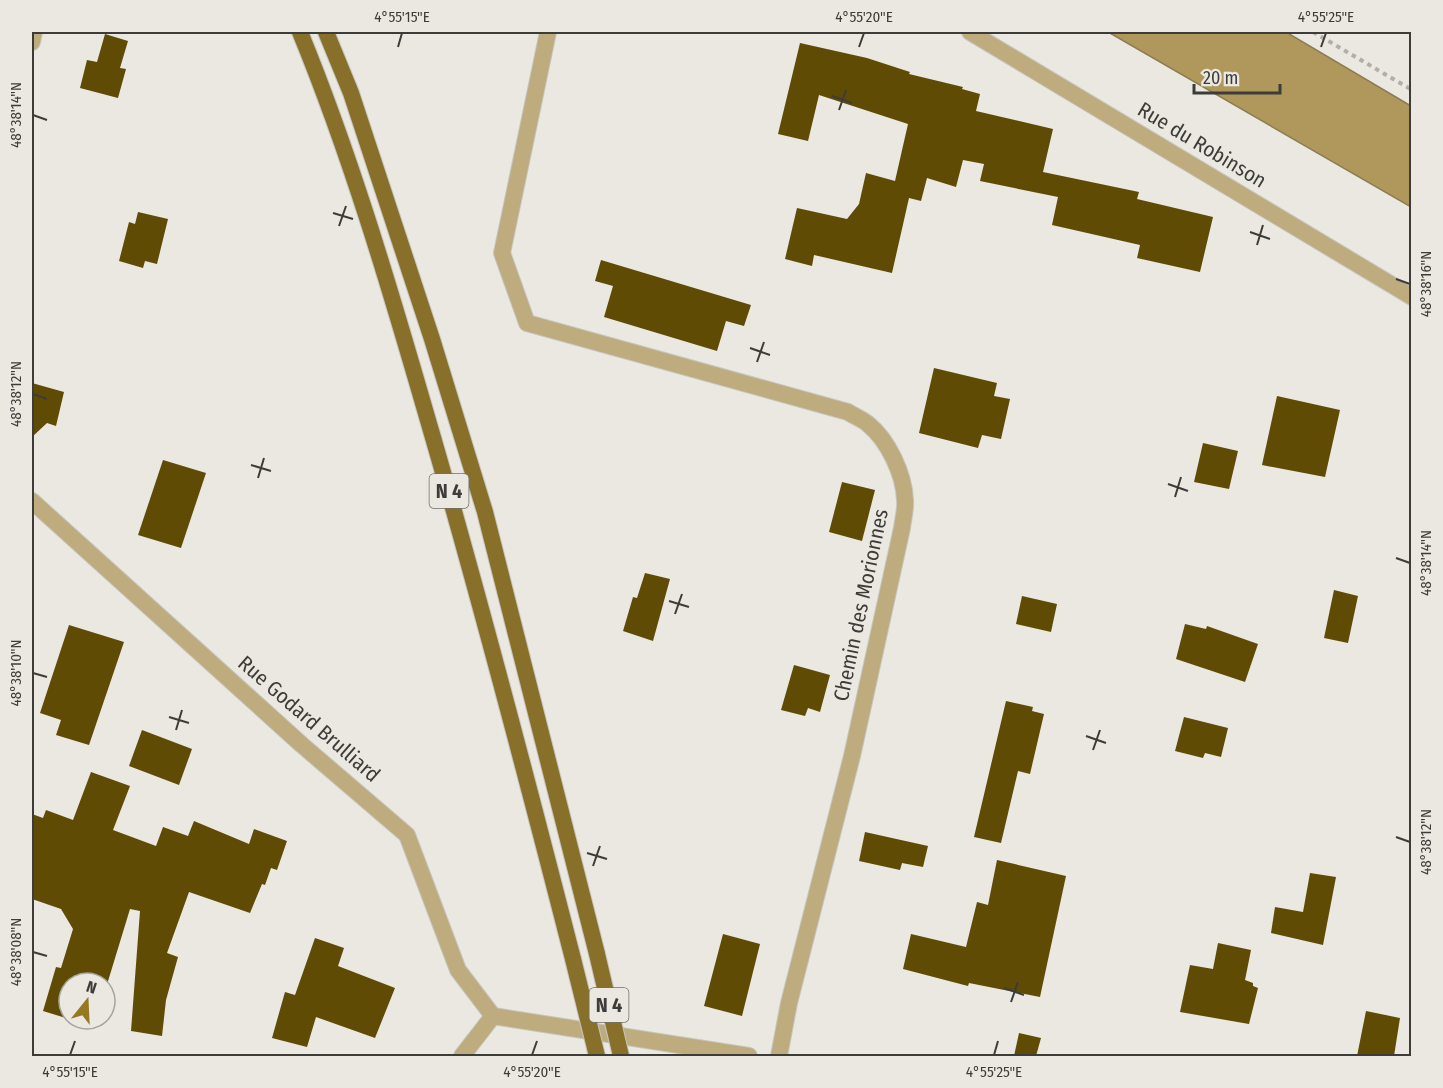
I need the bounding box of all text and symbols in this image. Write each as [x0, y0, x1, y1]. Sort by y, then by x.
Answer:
text: 4°55'15"E [374, 8, 430, 26]
text: 4°55'20"E [835, 8, 893, 26]
text: 4°55'25"E [1298, 8, 1354, 26]
scale bar [1194, 57, 1280, 95]
text: 20 m [1203, 67, 1238, 89]
text: 48°38'14"N [7, 82, 25, 148]
street label: Rue du Robinson [1133, 96, 1271, 194]
text: 48°38'16"N [1417, 251, 1435, 317]
text: 48°38'12"N [7, 361, 25, 427]
road number: N 4 [430, 474, 468, 508]
street label: Chemin des Morionnes [828, 506, 894, 704]
text: 48°38'14"N [1417, 530, 1435, 596]
text: 48°38'10"N [7, 639, 25, 707]
street label: Rue Godard Brulliard [233, 650, 385, 788]
text: 48°38'12"N [1417, 809, 1435, 875]
text: 48°38'08"N [7, 918, 25, 986]
north arrow [57, 971, 117, 1031]
text: N [84, 977, 99, 998]
road number: N 4 [590, 988, 628, 1022]
text: 4°55'15"E [42, 1063, 98, 1081]
text: 4°55'20"E [503, 1063, 561, 1081]
text: 4°55'25"E [966, 1063, 1022, 1081]

